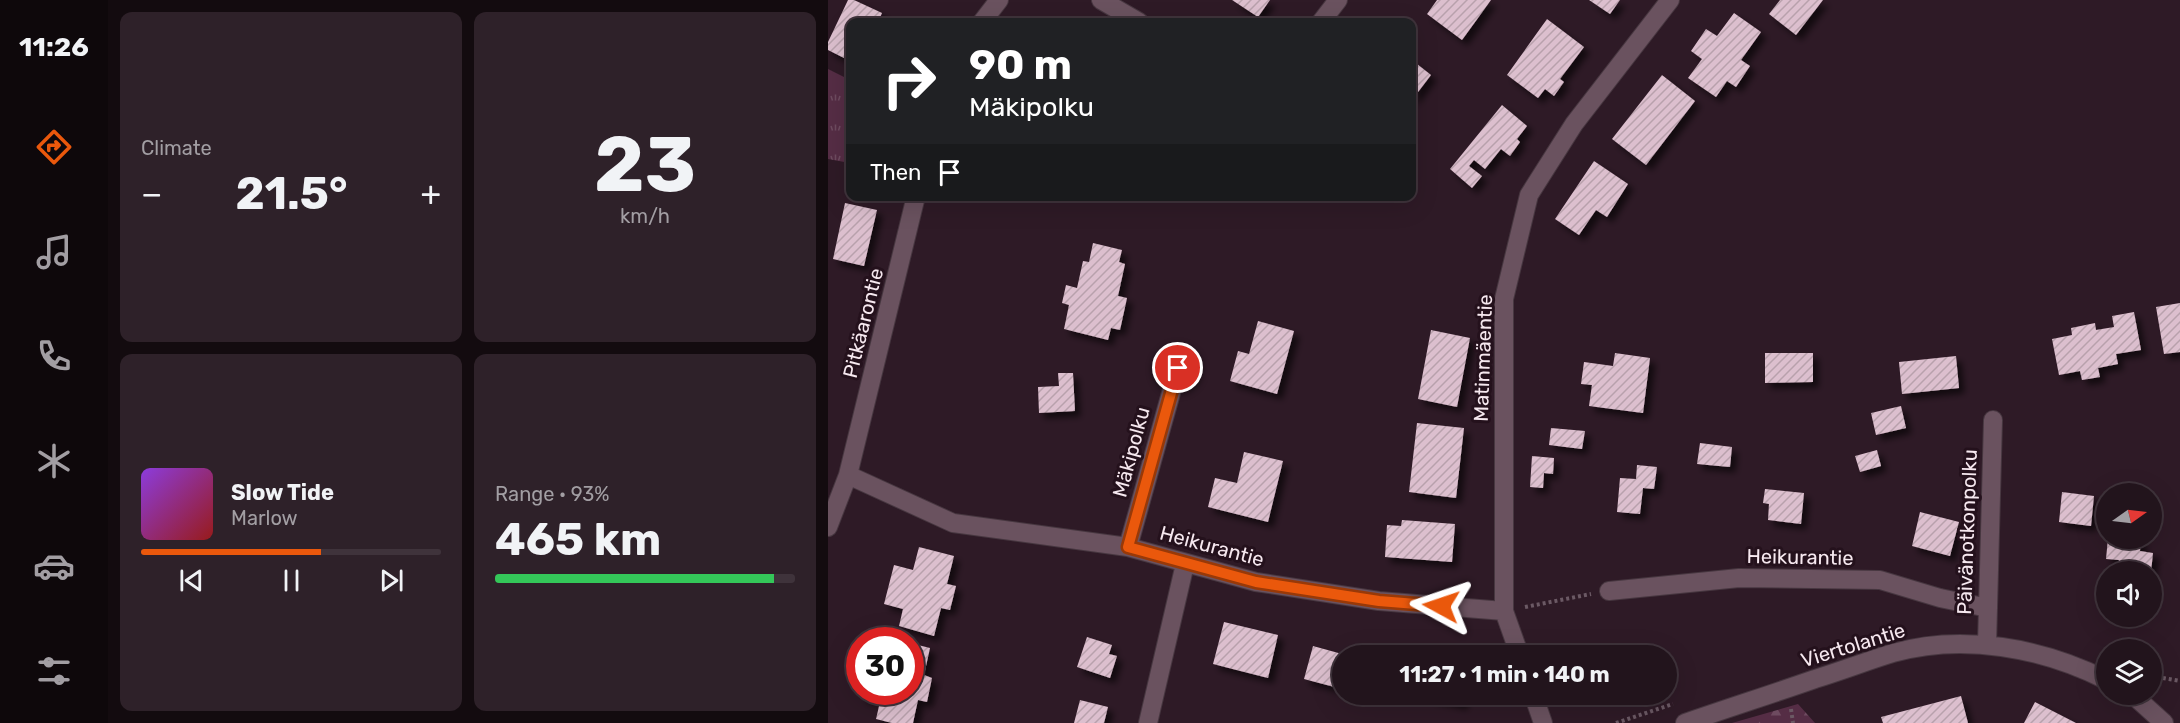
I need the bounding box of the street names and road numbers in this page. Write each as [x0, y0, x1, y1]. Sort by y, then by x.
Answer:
street label: Pitkäarontie [838, 266, 888, 380]
street label: Matinmäentie [1469, 294, 1497, 422]
street label: Mäkipolku [1107, 404, 1155, 500]
street label: Päivänotkonpolku [1952, 449, 1982, 615]
street label: Heikurantie [1157, 521, 1267, 571]
street label: Heikurantie [1746, 544, 1854, 570]
street label: Viertolantie [1798, 618, 1908, 672]

